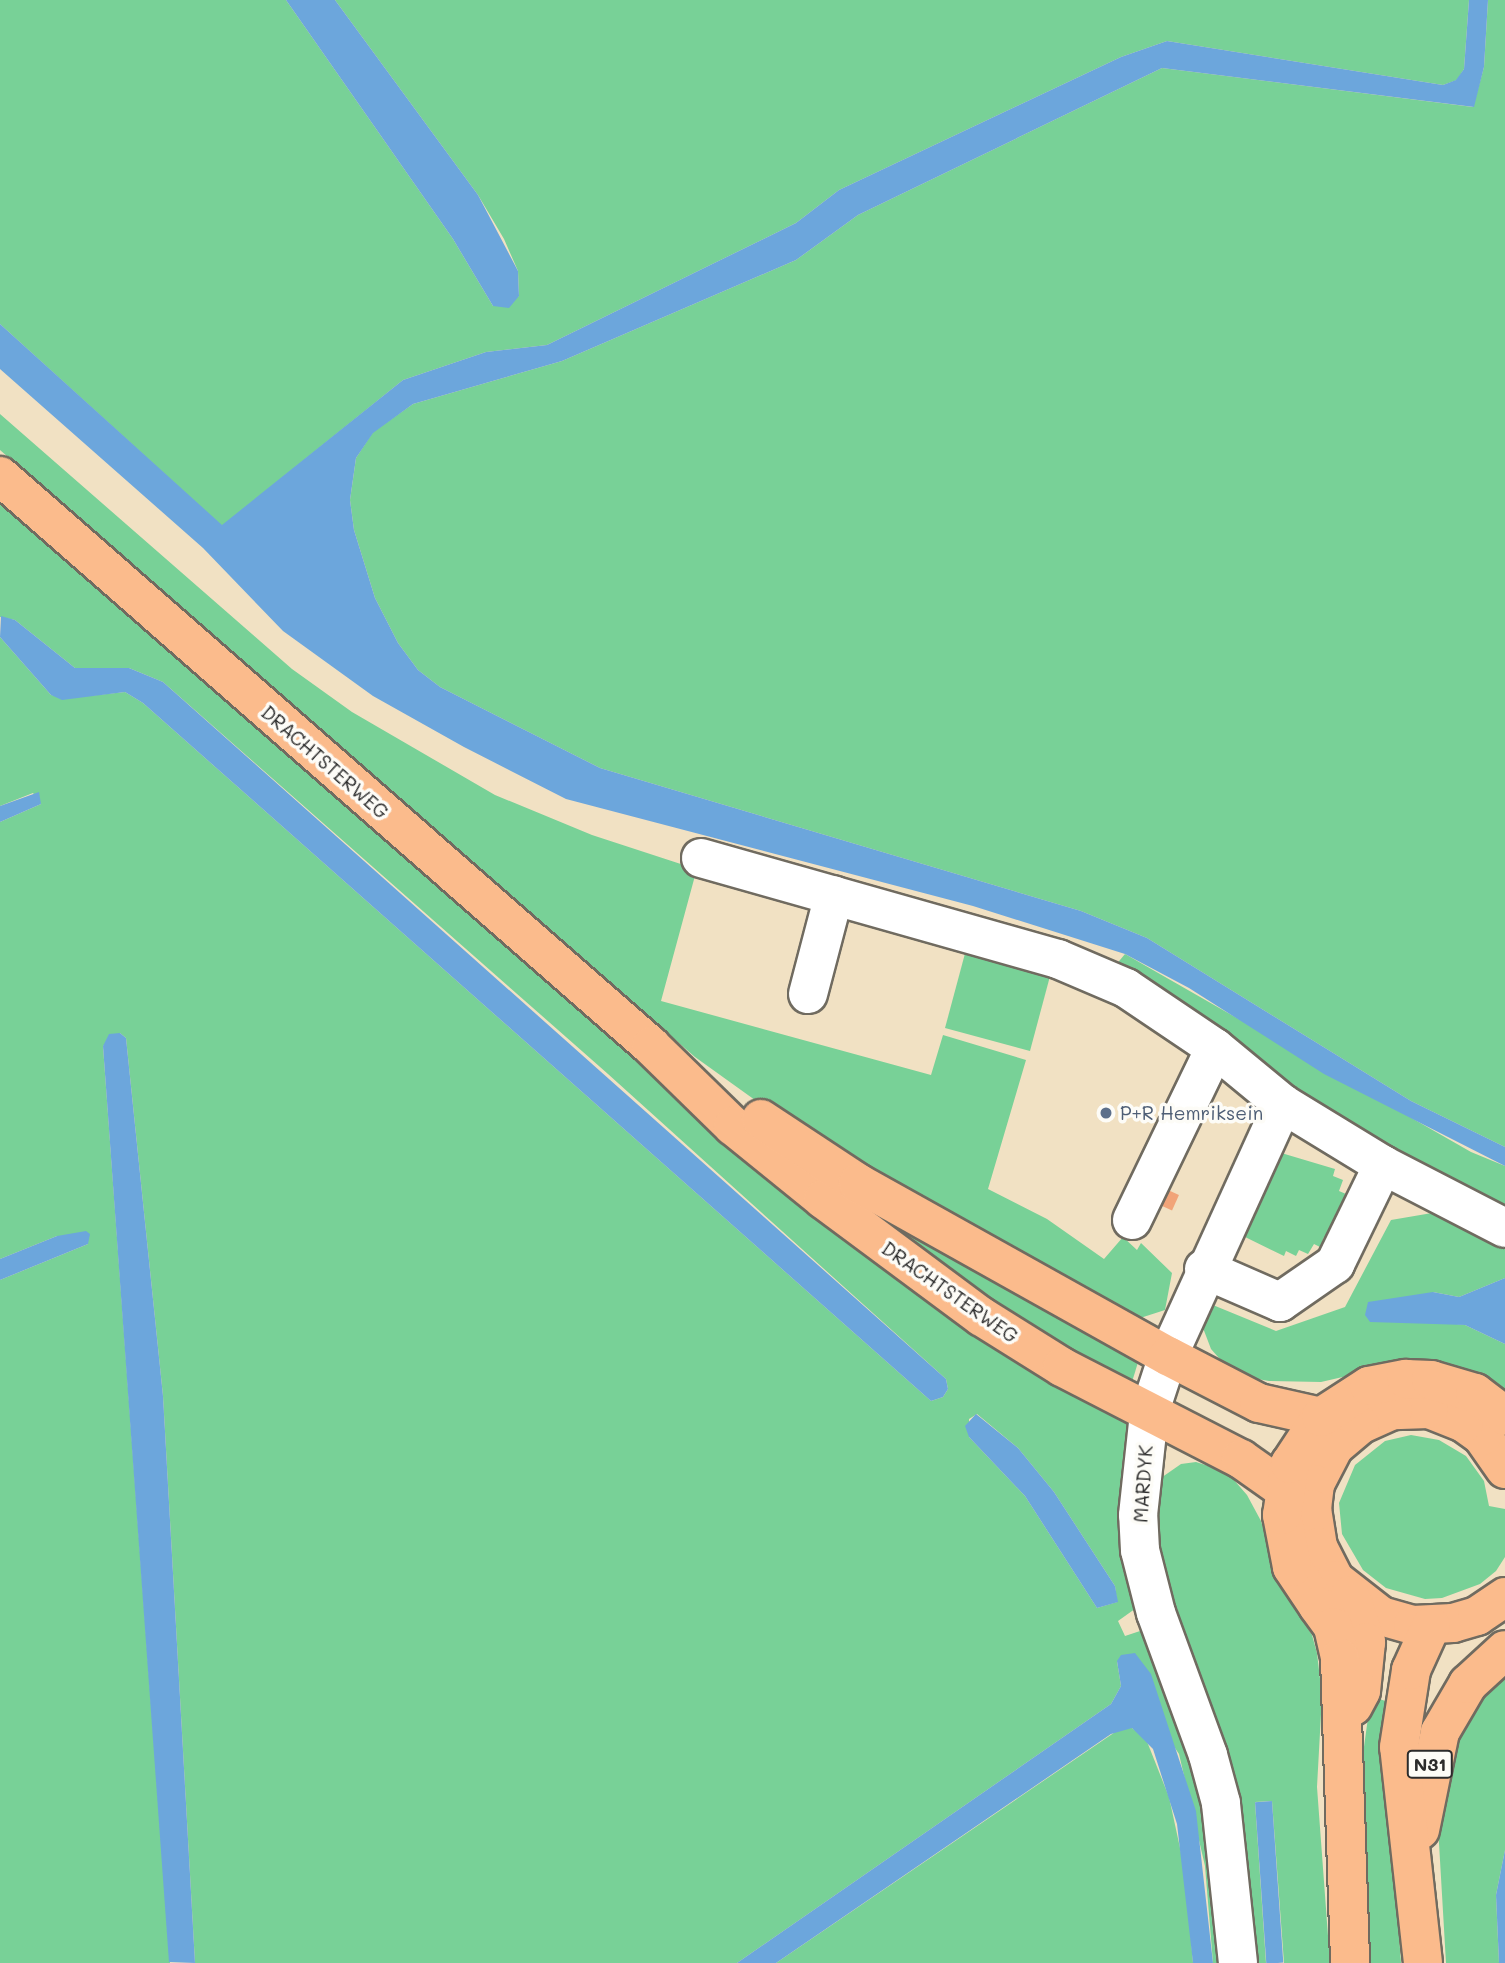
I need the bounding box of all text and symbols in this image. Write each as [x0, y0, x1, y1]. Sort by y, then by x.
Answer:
street label: DRACHTSTERWEG [257, 701, 393, 823]
place label: P+R Hemriksein [1120, 1102, 1263, 1124]
marker: P+R Hemriksein [1098, 1105, 1114, 1121]
street label: DRACHTSTERWEG [878, 1237, 1022, 1347]
street label: MARDYK [1129, 1445, 1157, 1523]
road number: N31 [1406, 1750, 1454, 1778]

